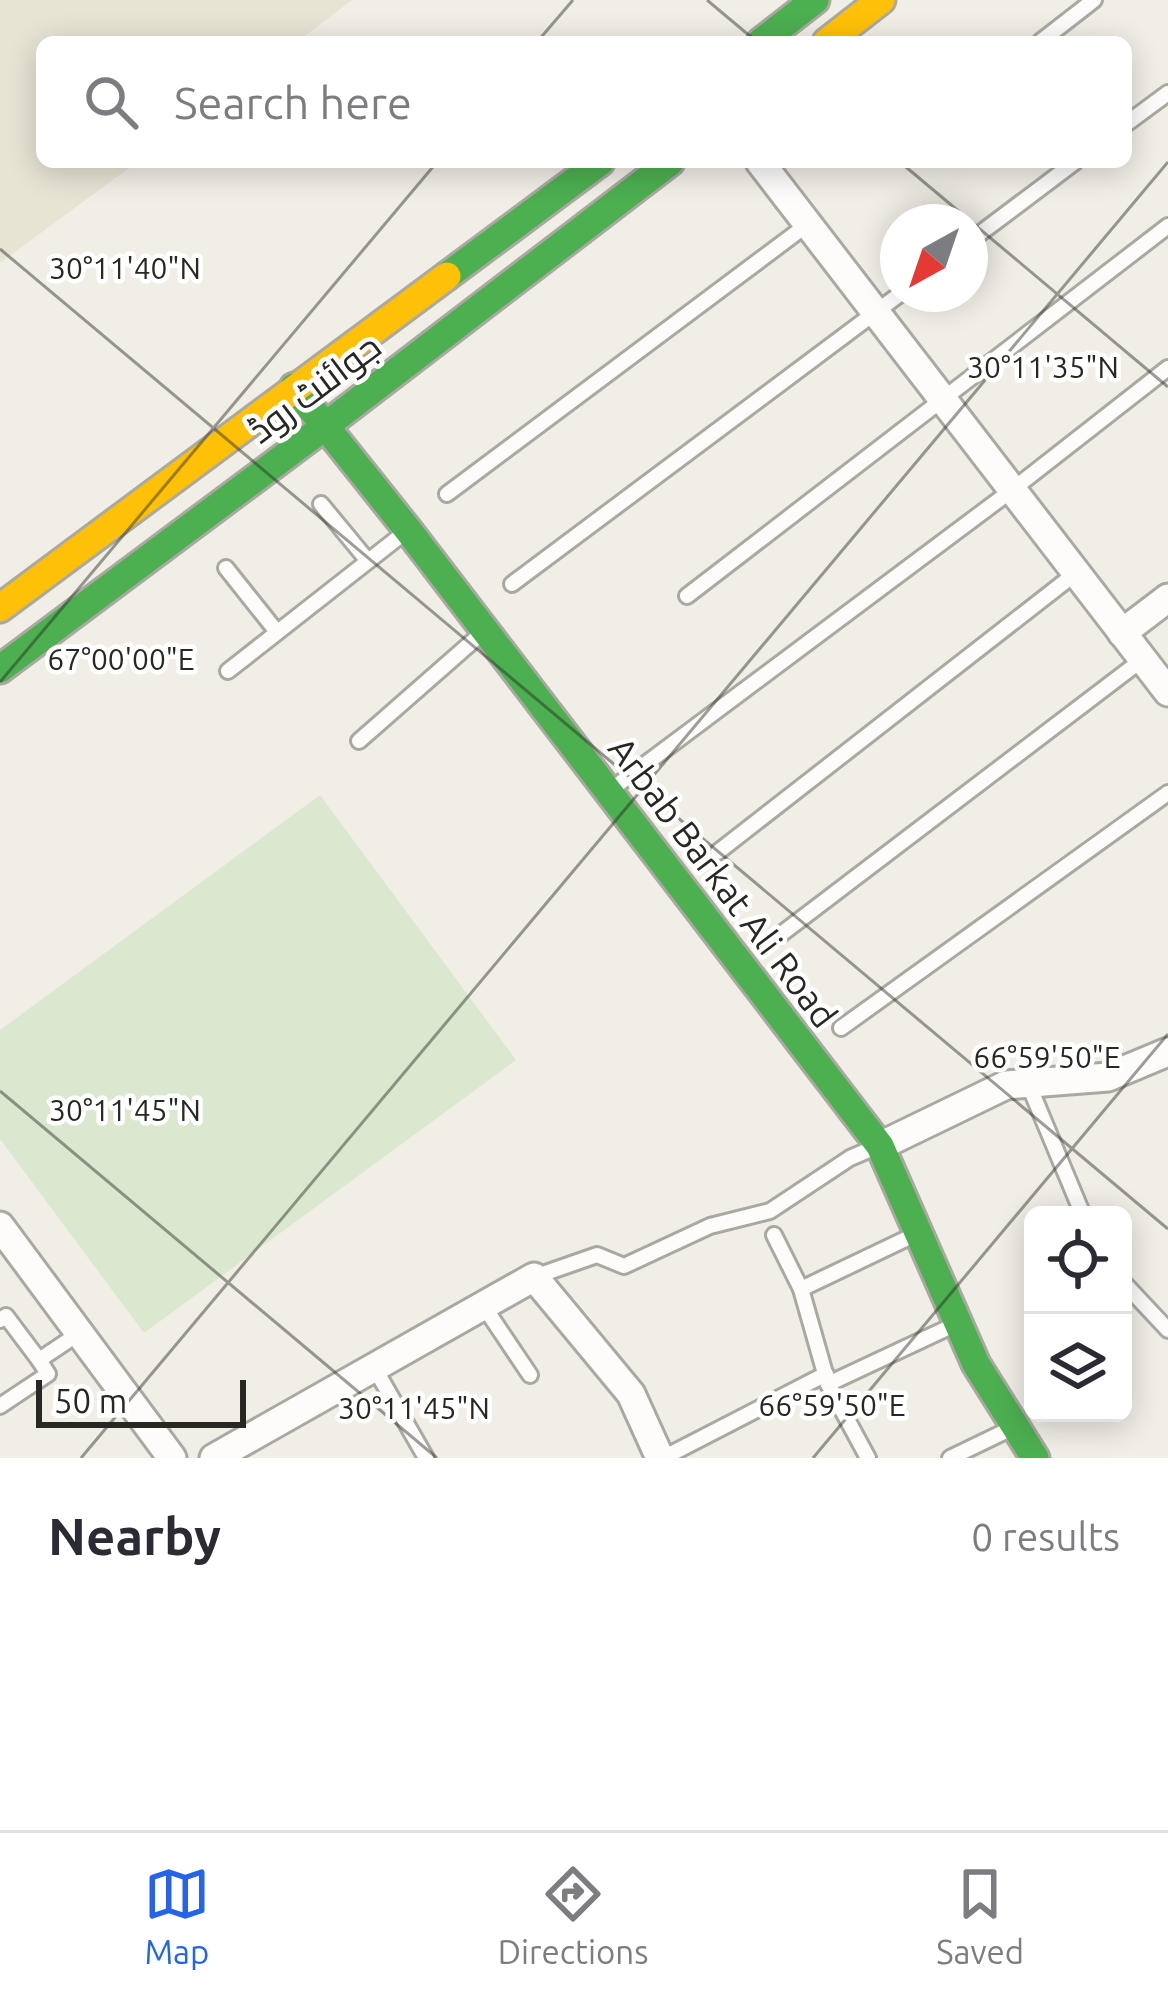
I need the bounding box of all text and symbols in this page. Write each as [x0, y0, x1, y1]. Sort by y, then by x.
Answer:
search box [36, 36, 1132, 168]
icon: search [78, 69, 144, 135]
text: Search here [174, 77, 412, 128]
north arrow [880, 204, 988, 312]
text: 30°11'40"N [49, 251, 201, 285]
street label: جوائنٹ روڈ [240, 325, 388, 451]
text: 30°11'35"N [967, 350, 1119, 384]
text: 67°00'00"E [47, 642, 195, 676]
street label: Arbab Barkat Ali Road [601, 728, 846, 1035]
text: 66°59'50"E [973, 1040, 1121, 1074]
text: 30°11'45"N [49, 1093, 201, 1127]
map controls [1024, 1206, 1132, 1422]
button: locate [1024, 1206, 1132, 1314]
button: layers [1024, 1314, 1132, 1422]
scale bar [36, 1374, 246, 1427]
text: 50 m [54, 1382, 127, 1419]
text: 66°59'50"E [758, 1388, 906, 1422]
text: 30°11'45"N [338, 1391, 490, 1425]
text: Nearby [48, 1507, 221, 1565]
text: 0 results [971, 1515, 1120, 1558]
tab: Map [144, 1861, 210, 1970]
tab: Directions [498, 1861, 648, 1970]
tab: Saved [936, 1861, 1024, 1970]

